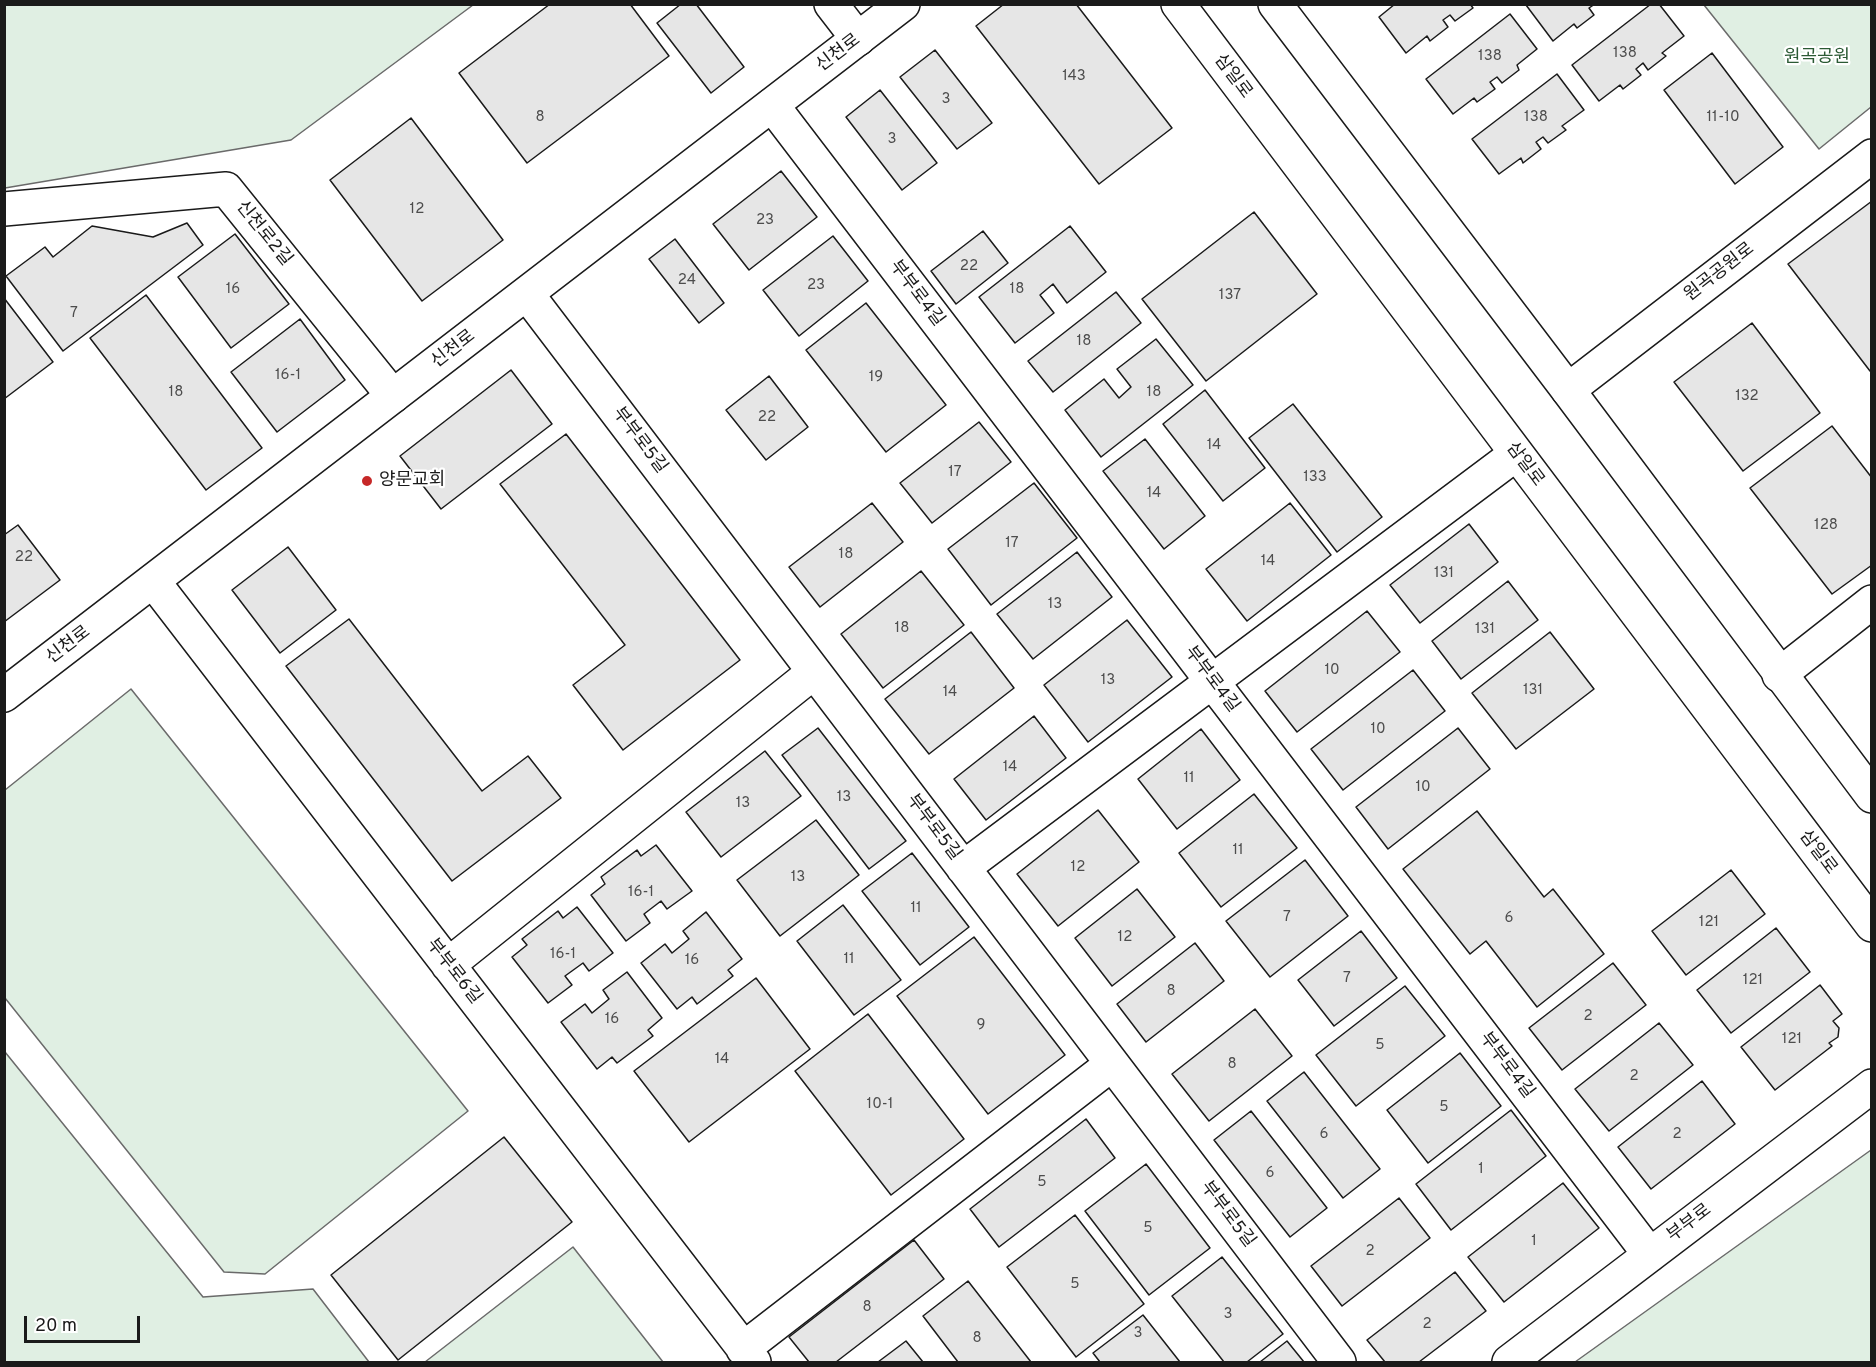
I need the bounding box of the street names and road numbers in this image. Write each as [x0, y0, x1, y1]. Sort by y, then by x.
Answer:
street label: 신천로 [813, 30, 865, 78]
street label: 삼일로 [1208, 51, 1256, 103]
street label: 신천로2길 [230, 197, 296, 271]
street label: 원곡공원로 [1681, 239, 1759, 307]
street label: 부부로4길 [884, 257, 948, 331]
street label: 신천로 [428, 326, 480, 374]
street label: 부부로5길 [607, 404, 671, 478]
street label: 삼일로 [1500, 439, 1548, 491]
street label: 신천로 [43, 622, 95, 670]
street label: 부부로4길 [1179, 643, 1243, 717]
street label: 부부로5길 [901, 791, 965, 865]
street label: 삼일로 [1793, 827, 1841, 879]
street label: 부부로6길 [421, 935, 485, 1009]
street label: 부부로4길 [1474, 1029, 1538, 1103]
street label: 부부로5길 [1195, 1178, 1259, 1252]
street label: 부부로 [1664, 1200, 1716, 1248]

